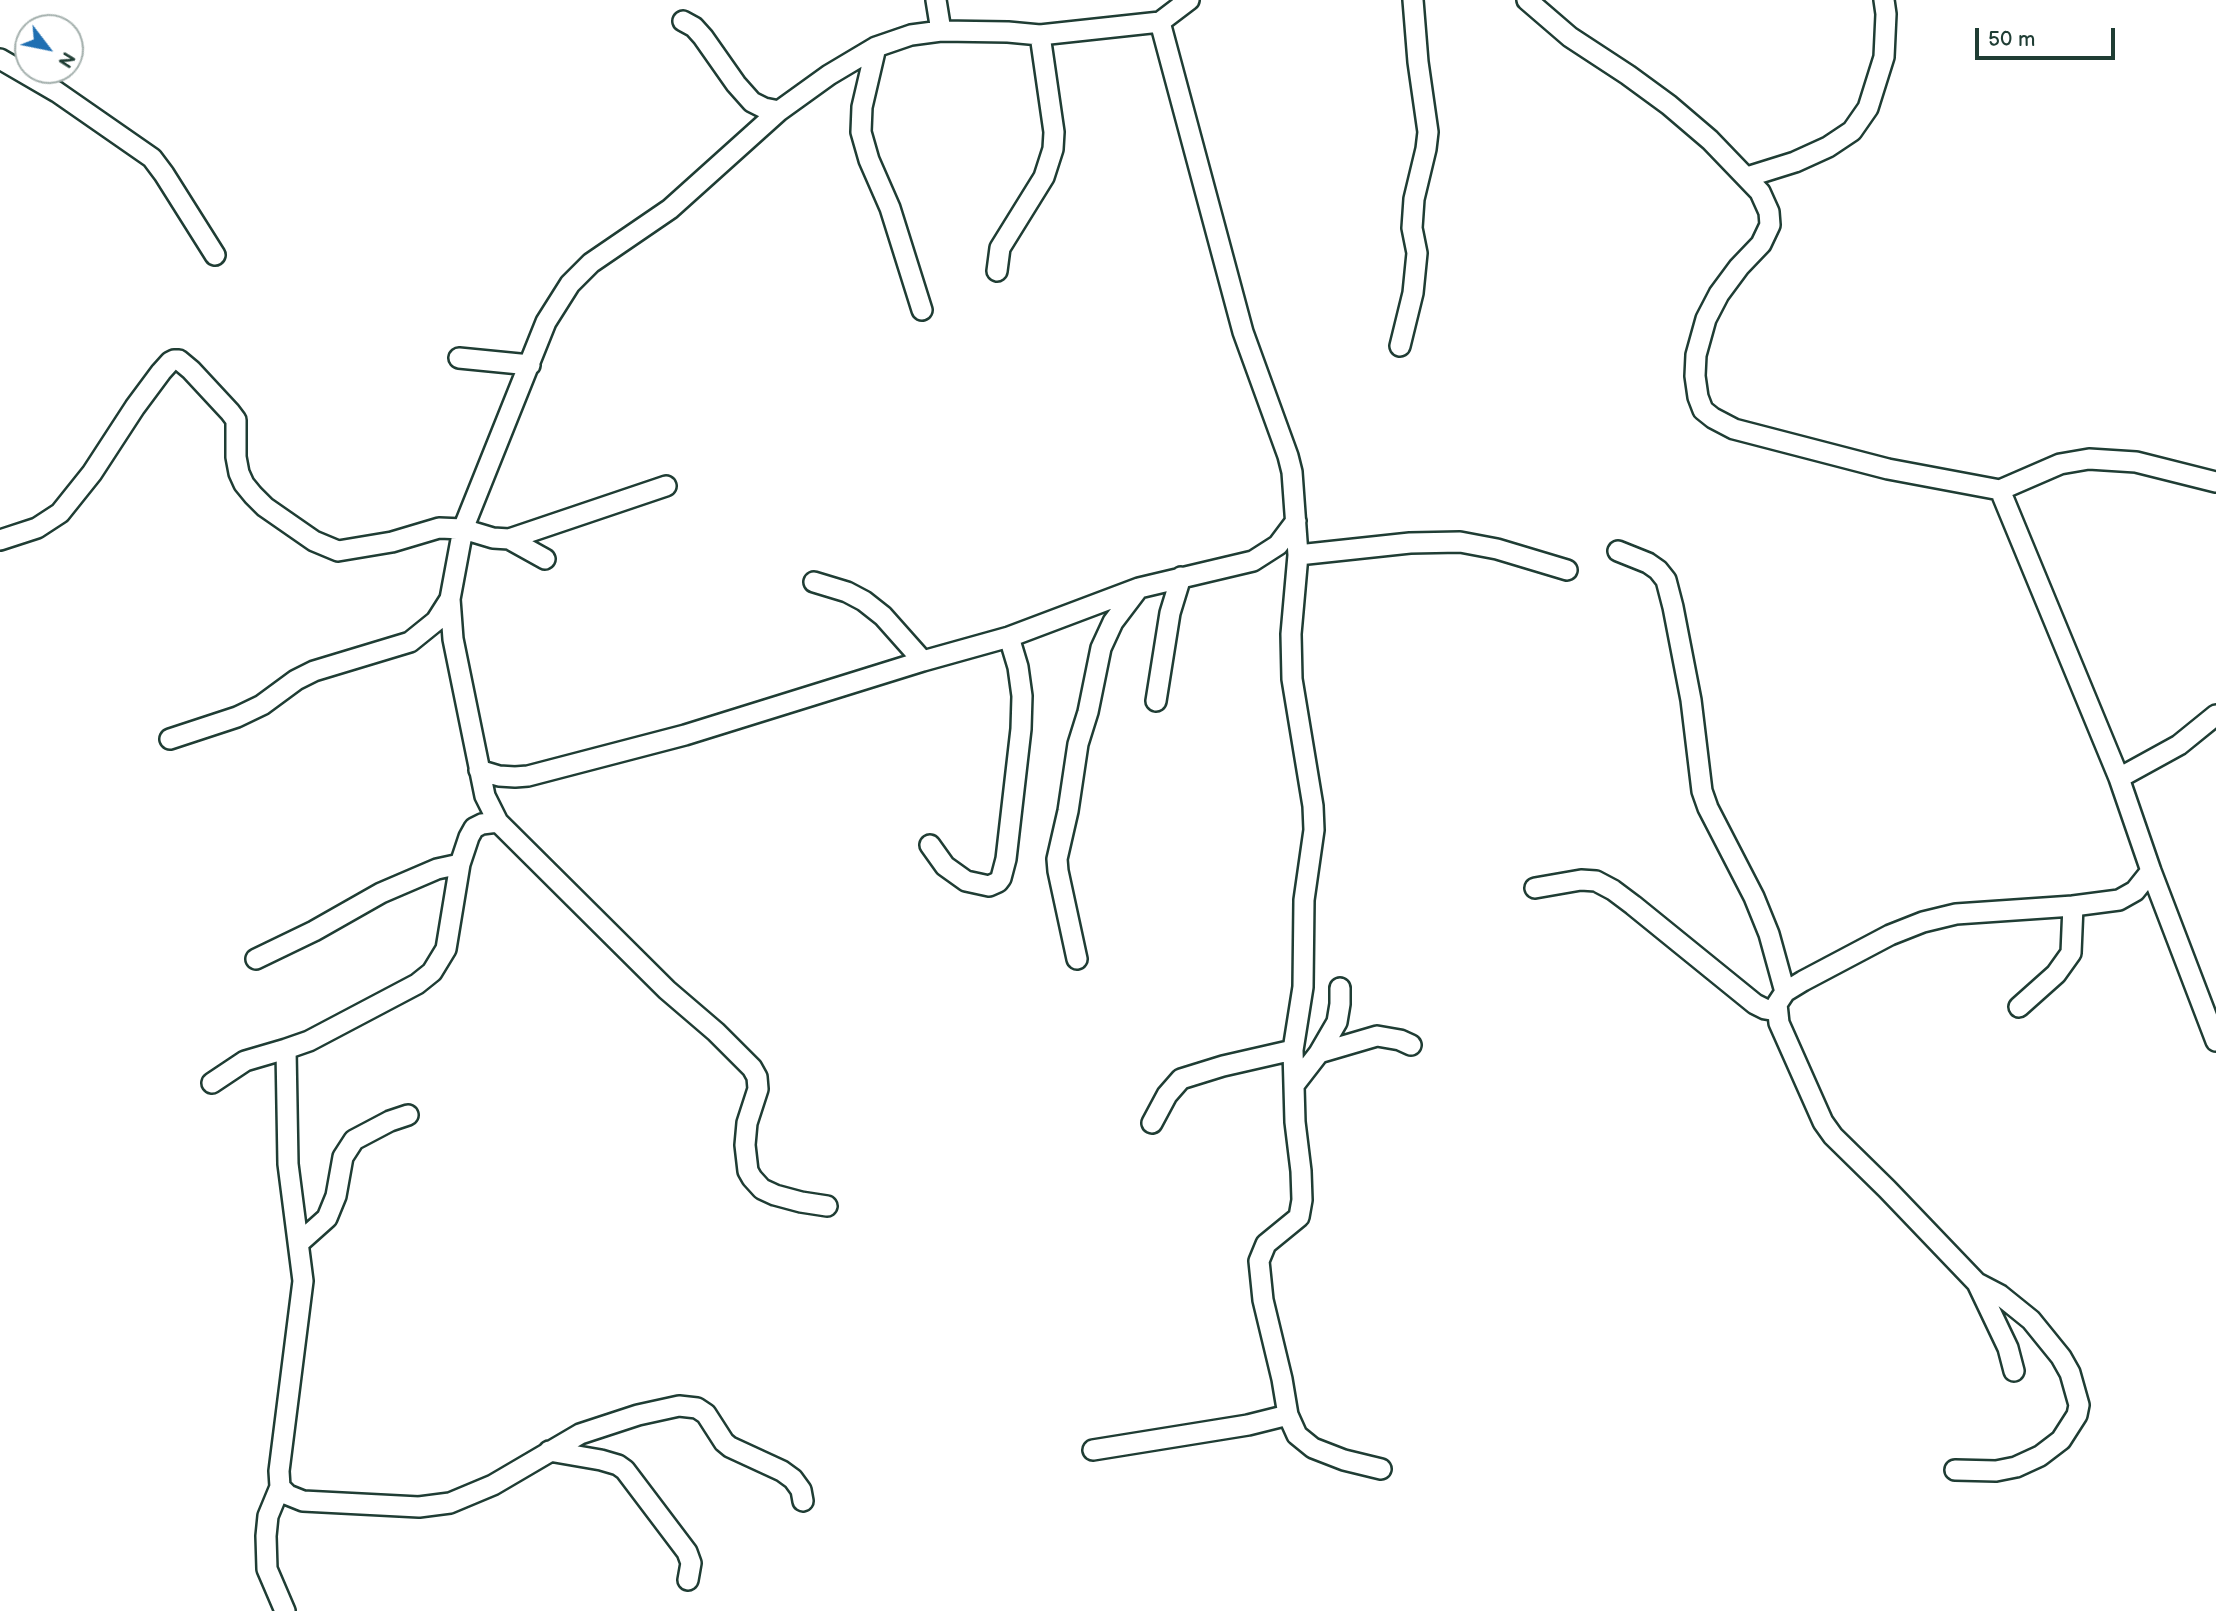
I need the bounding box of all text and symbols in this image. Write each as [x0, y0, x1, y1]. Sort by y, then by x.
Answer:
north arrow [14, 14, 84, 84]
scale bar [1978, 14, 2118, 58]
text: 50 m [1988, 27, 2035, 52]
text: N [52, 47, 79, 71]

